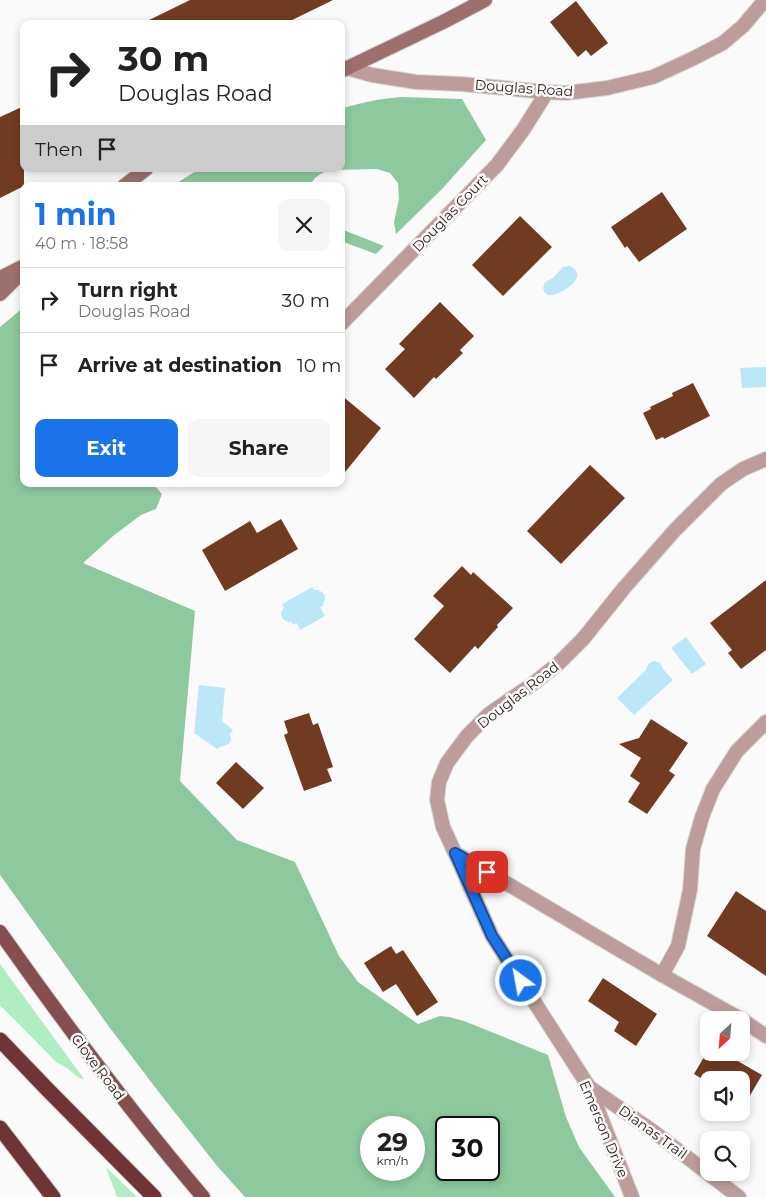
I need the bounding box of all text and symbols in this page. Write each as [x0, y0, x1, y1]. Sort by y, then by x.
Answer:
text: 30 m [118, 37, 209, 80]
icon: right [35, 40, 100, 105]
street label: Douglas Road [474, 76, 574, 100]
text: Douglas Road [118, 80, 273, 107]
icon: arrive [93, 135, 121, 163]
text: Then [35, 138, 83, 161]
street label: Douglas Court [408, 170, 492, 256]
text: 1 min [35, 196, 116, 233]
button: close [278, 199, 330, 251]
text: 40 m · 18:58 [35, 234, 128, 253]
text: Turn right [78, 279, 178, 302]
icon: right [35, 286, 63, 314]
text: 30 m [282, 289, 330, 312]
text: Douglas Road [78, 302, 191, 321]
icon: arrive [35, 351, 63, 379]
text: Arrive at destination [78, 354, 282, 377]
text: 10 m [297, 354, 342, 377]
button: Exit [35, 419, 178, 477]
button: Share [188, 419, 330, 477]
street label: Douglas Road [474, 658, 562, 732]
pin [466, 851, 508, 893]
icon: arrive [473, 858, 501, 886]
position arrow [494, 954, 546, 1006]
north arrow [700, 1011, 750, 1061]
map controls [700, 1011, 750, 1181]
street label: Clove Road [67, 1030, 129, 1104]
button: sound [700, 1071, 750, 1121]
street label: Emerson Drive [575, 1078, 633, 1180]
street label: Dianas Trail [615, 1101, 691, 1163]
speed limit sign: 30 [435, 1116, 500, 1181]
text: 29 [377, 1127, 408, 1157]
button: search [700, 1131, 750, 1181]
text: km/h [376, 1153, 409, 1168]

